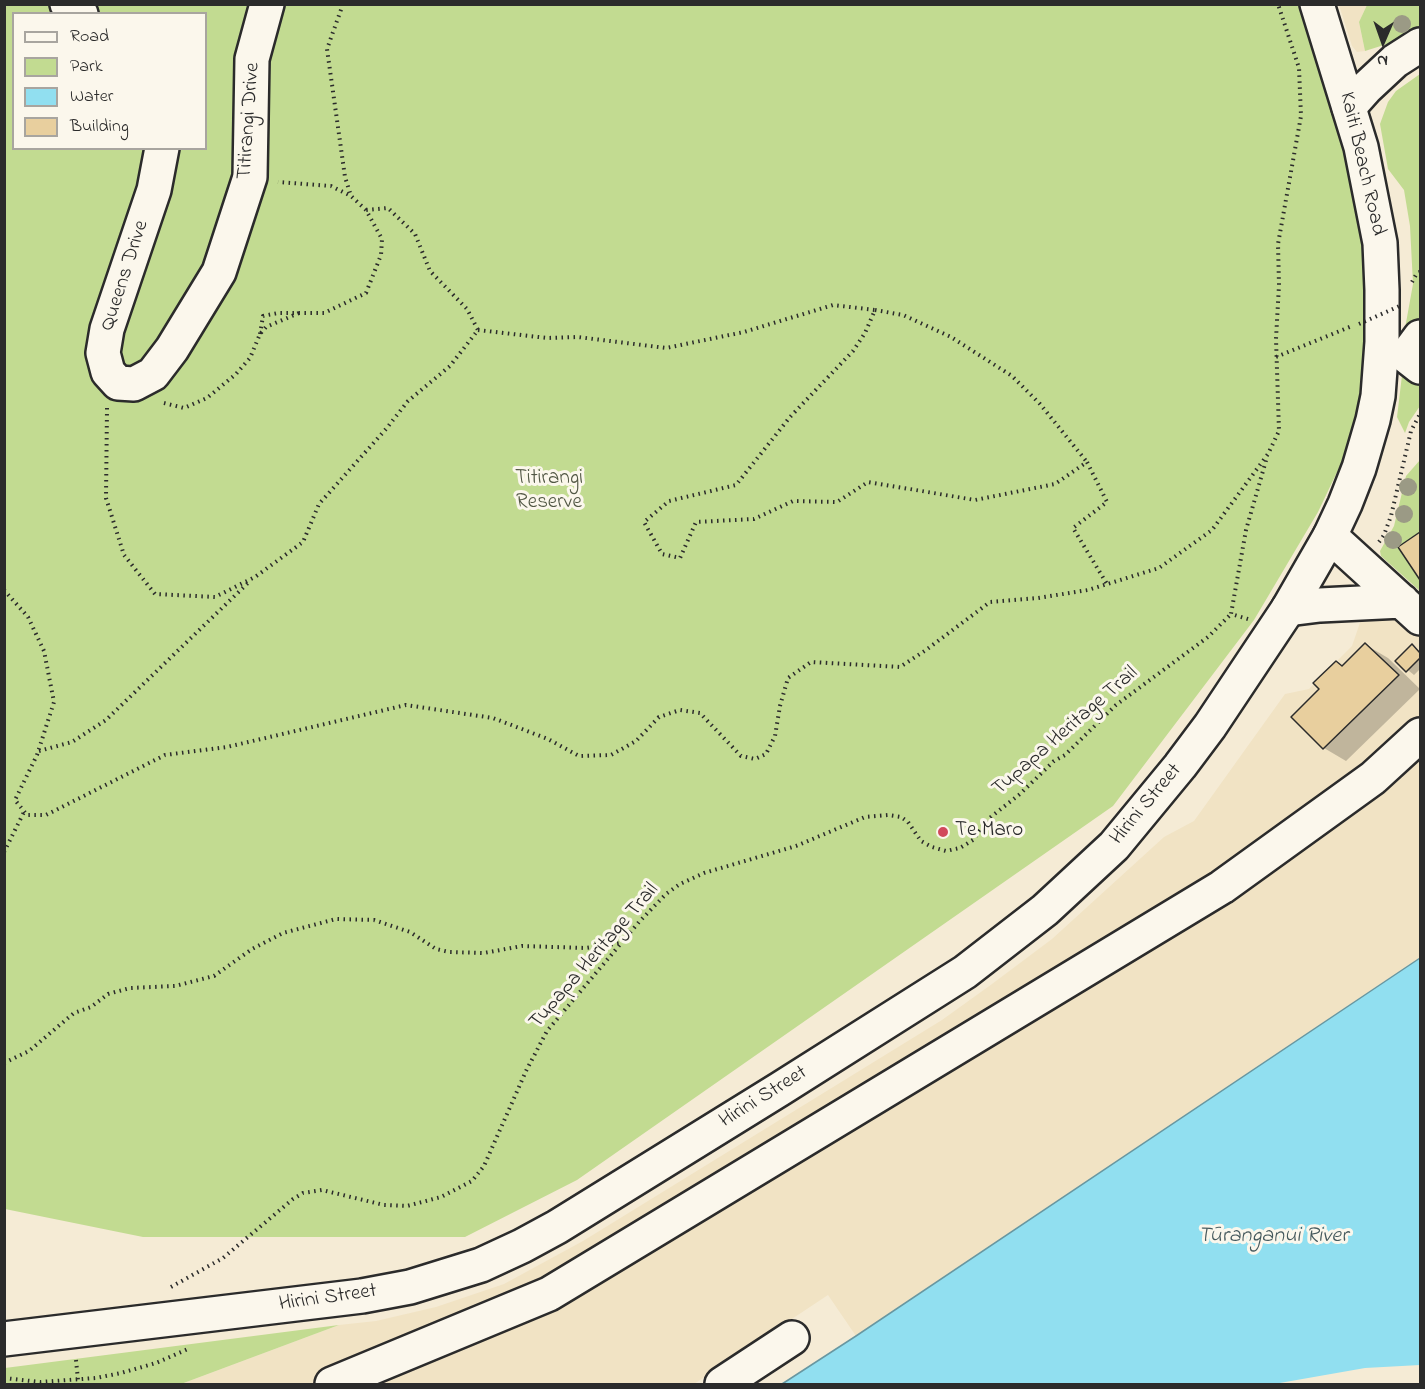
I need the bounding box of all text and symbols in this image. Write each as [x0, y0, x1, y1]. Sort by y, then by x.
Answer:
legend [12, 12, 207, 150]
north arrow [1353, 12, 1413, 72]
text: Road [70, 24, 109, 50]
text: N [1377, 48, 1388, 72]
text: Park [70, 54, 103, 80]
street label: Titirangi Drive [233, 62, 267, 180]
text: Water [70, 84, 113, 110]
street label: Kaiti Beach Road [1332, 90, 1390, 238]
text: Building [70, 114, 129, 140]
street label: Queens Drive [96, 218, 156, 334]
park label: Titirangi Reserve [515, 467, 583, 517]
street label: Tupapa Heritage Trail [988, 662, 1144, 802]
street label: Hirini Street [1106, 759, 1188, 851]
place label: Te Maro [955, 819, 1023, 845]
marker: Te Maro [936, 825, 950, 839]
street label: Tupapa Heritage Trail [525, 879, 665, 1035]
street label: Hirini Street [716, 1061, 812, 1135]
water label: Tūranganui River [1198, 1224, 1348, 1250]
street label: Hirini Street [277, 1280, 379, 1318]

